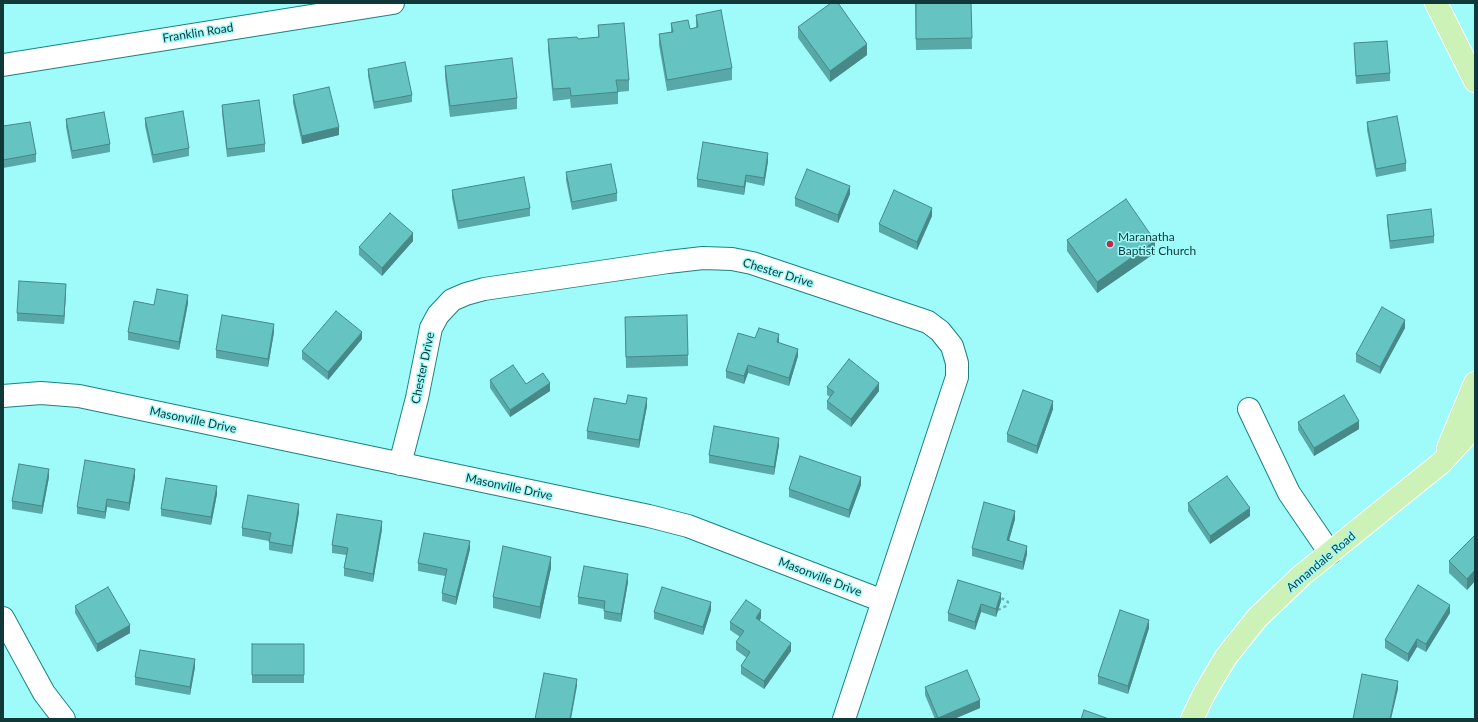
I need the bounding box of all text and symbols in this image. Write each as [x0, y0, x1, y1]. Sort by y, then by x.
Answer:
street label: Franklin Road [162, 20, 234, 46]
place label: Maranatha Baptist Church [1118, 230, 1196, 258]
marker: Maranatha Baptist Church [1105, 239, 1115, 249]
street label: Chester Drive [741, 255, 815, 291]
street label: Chester Drive [408, 331, 438, 405]
street label: Masonville Drive [148, 404, 238, 436]
street label: Masonville Drive [464, 471, 554, 503]
street label: Annandale Road [1284, 529, 1358, 595]
street label: Masonville Drive [776, 554, 864, 600]

